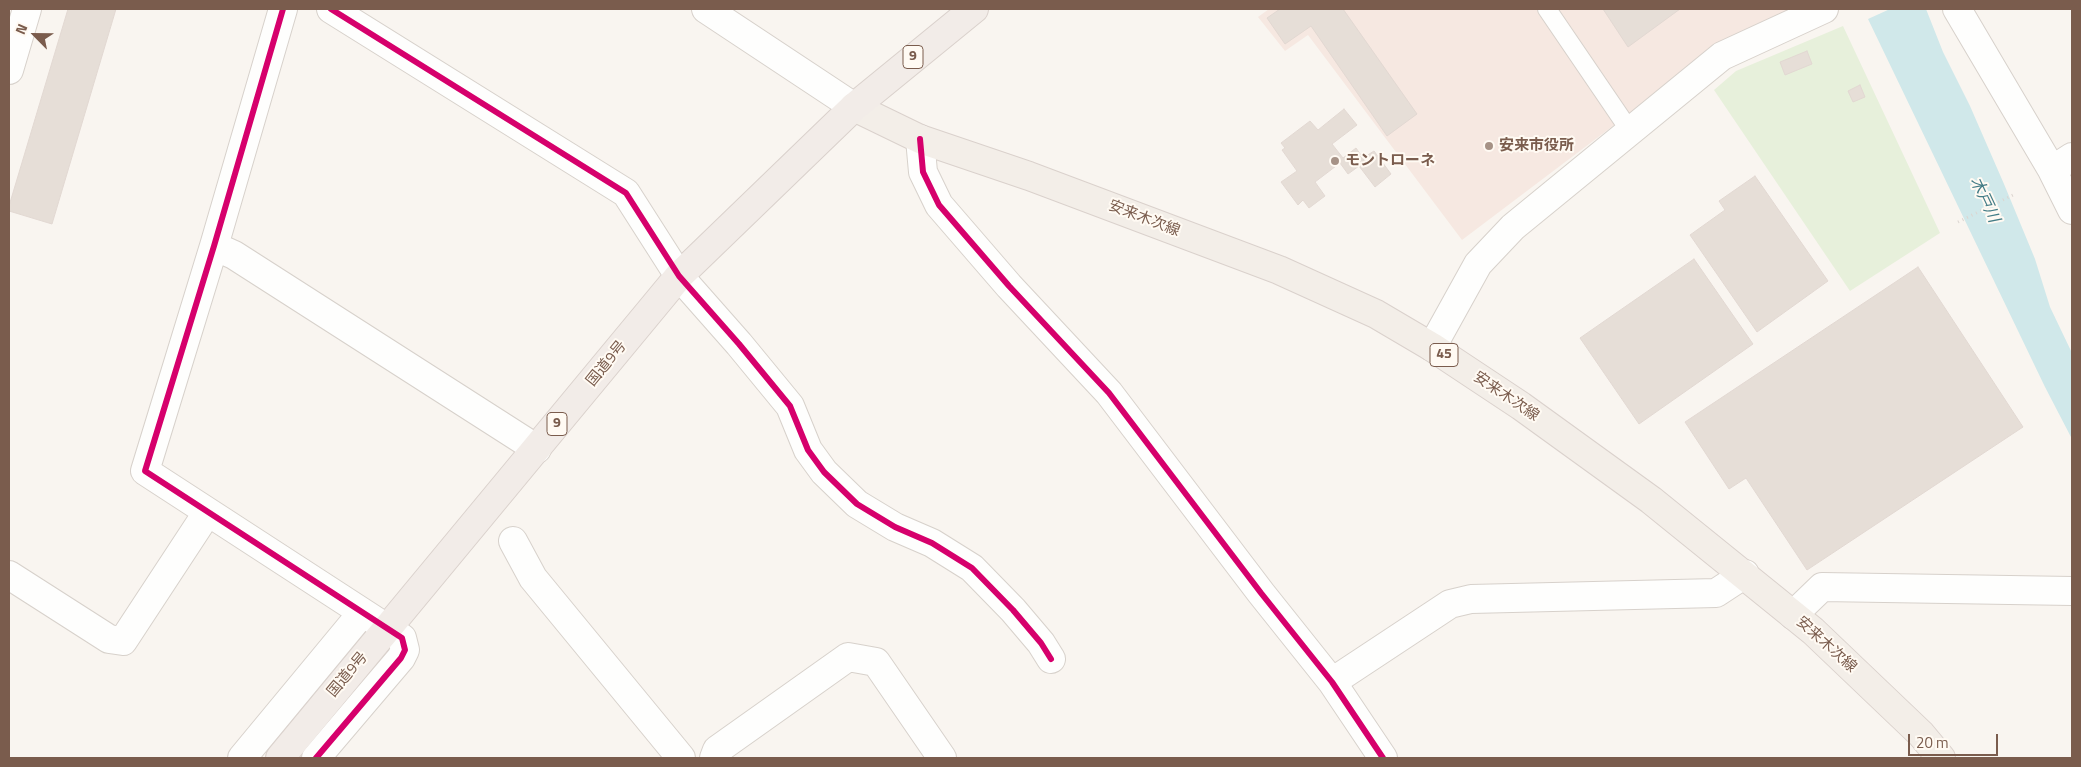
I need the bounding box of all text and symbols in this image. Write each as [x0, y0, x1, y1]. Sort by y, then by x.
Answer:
north arrow [10, 10, 60, 60]
text: N [9, 20, 32, 38]
road number: 9 [903, 46, 923, 68]
place label: 安来市役所 [1499, 137, 1574, 155]
marker: 安来市役所 [1483, 140, 1495, 152]
place label: モントローネ [1345, 152, 1435, 170]
marker: モントローネ [1329, 155, 1341, 167]
water label: 木戸川 [1965, 174, 2003, 226]
street label: 安来木次線 [1106, 197, 1182, 241]
street label: 国道9号 [583, 338, 631, 390]
road number: 45 [1430, 344, 1458, 366]
street label: 安来木次線 [1470, 369, 1542, 425]
road number: 9 [547, 412, 567, 436]
street label: 安来木次線 [1792, 613, 1860, 677]
street label: 国道9号 [324, 649, 372, 701]
scale bar [1911, 724, 2001, 756]
text: 20 m [1916, 731, 1949, 754]

